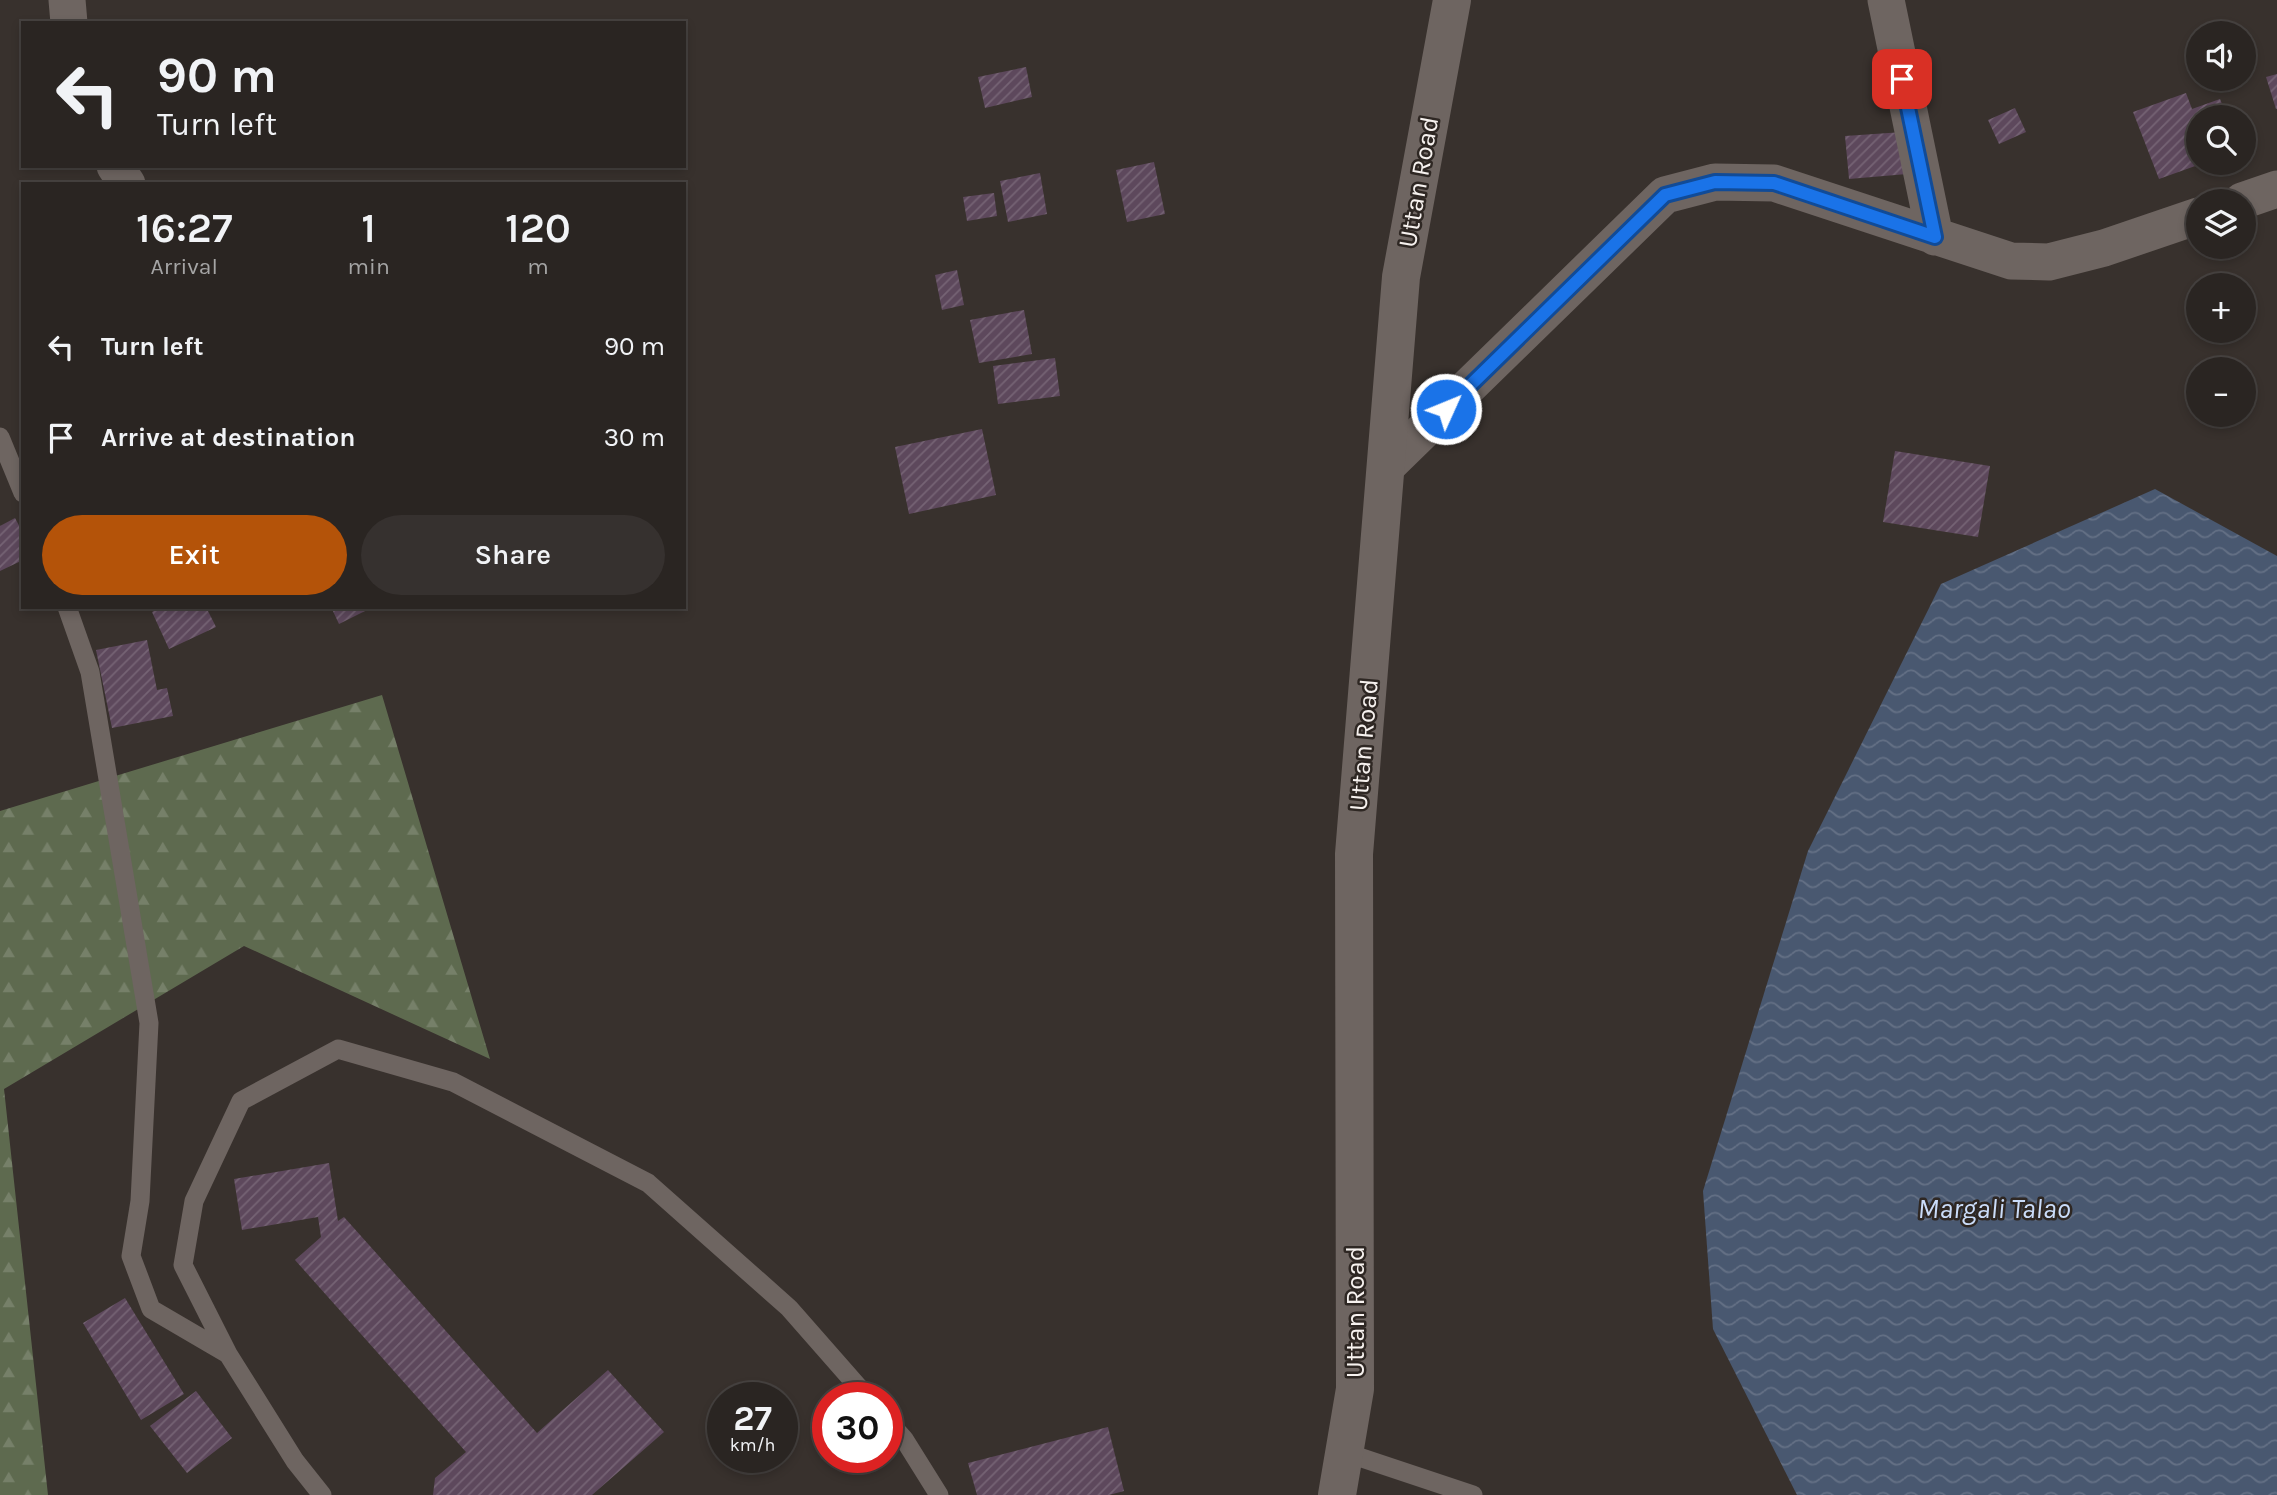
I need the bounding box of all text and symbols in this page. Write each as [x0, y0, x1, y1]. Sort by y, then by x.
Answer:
map controls [2186, 21, 2256, 427]
button: sound [2186, 21, 2256, 91]
text: 90 m [157, 47, 277, 104]
icon: left [42, 49, 133, 140]
pin [1872, 49, 1932, 109]
icon: arrive [1883, 60, 1921, 98]
button: search [2186, 105, 2256, 175]
text: Turn left [157, 106, 277, 143]
street label: Uttan Road [1392, 114, 1445, 250]
button: layers [2186, 189, 2256, 259]
text: 16:27 [136, 203, 232, 253]
text: 1 [361, 203, 376, 253]
text: 120 [505, 203, 571, 253]
text: Arrival [151, 253, 218, 280]
text: min [348, 253, 390, 280]
text: m [527, 253, 549, 280]
button: + [2186, 273, 2256, 343]
icon: left [42, 328, 80, 366]
text: Turn left [101, 331, 203, 362]
text: 90 m [604, 331, 665, 362]
button: − [2186, 357, 2256, 427]
position arrow [1409, 372, 1483, 446]
icon: arrive [42, 419, 80, 457]
text: Arrive at destination [101, 422, 355, 453]
text: 30 m [604, 422, 665, 453]
button: Exit [42, 515, 347, 595]
button: Share [361, 515, 665, 595]
street label: Uttan Road [1342, 678, 1385, 812]
water label: Margali Talao [1918, 1192, 2071, 1225]
street label: Uttan Road [1340, 1246, 1371, 1378]
speed limit sign: 30 [812, 1382, 903, 1473]
text: 27 [733, 1398, 772, 1439]
text: km/h [730, 1434, 775, 1456]

